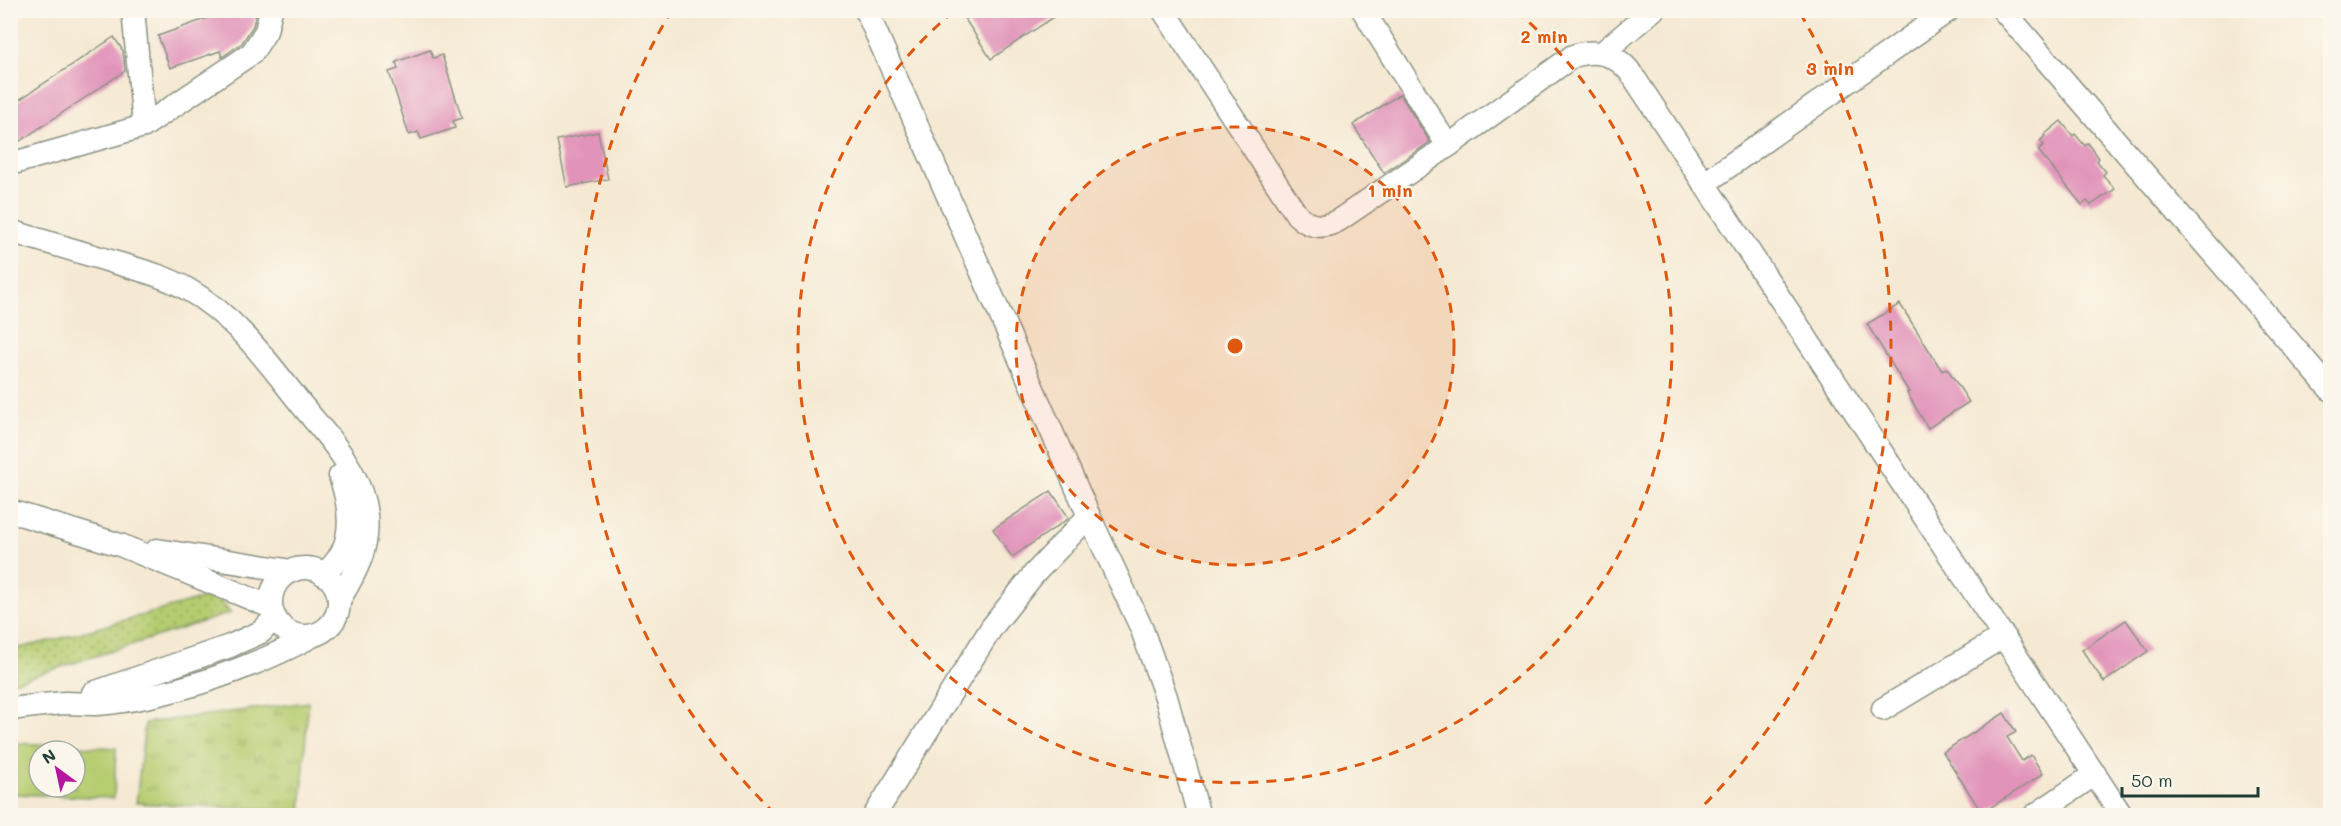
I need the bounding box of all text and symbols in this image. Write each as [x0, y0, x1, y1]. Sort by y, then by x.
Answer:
text: 2 min [1520, 24, 1568, 48]
text: 3 min [1806, 56, 1854, 80]
text: 1 min [1367, 178, 1413, 202]
centre of rings [1225, 336, 1245, 356]
north arrow [27, 739, 87, 799]
text: N [38, 744, 59, 768]
scale bar [2122, 760, 2258, 798]
text: 50 m [2131, 768, 2173, 792]

